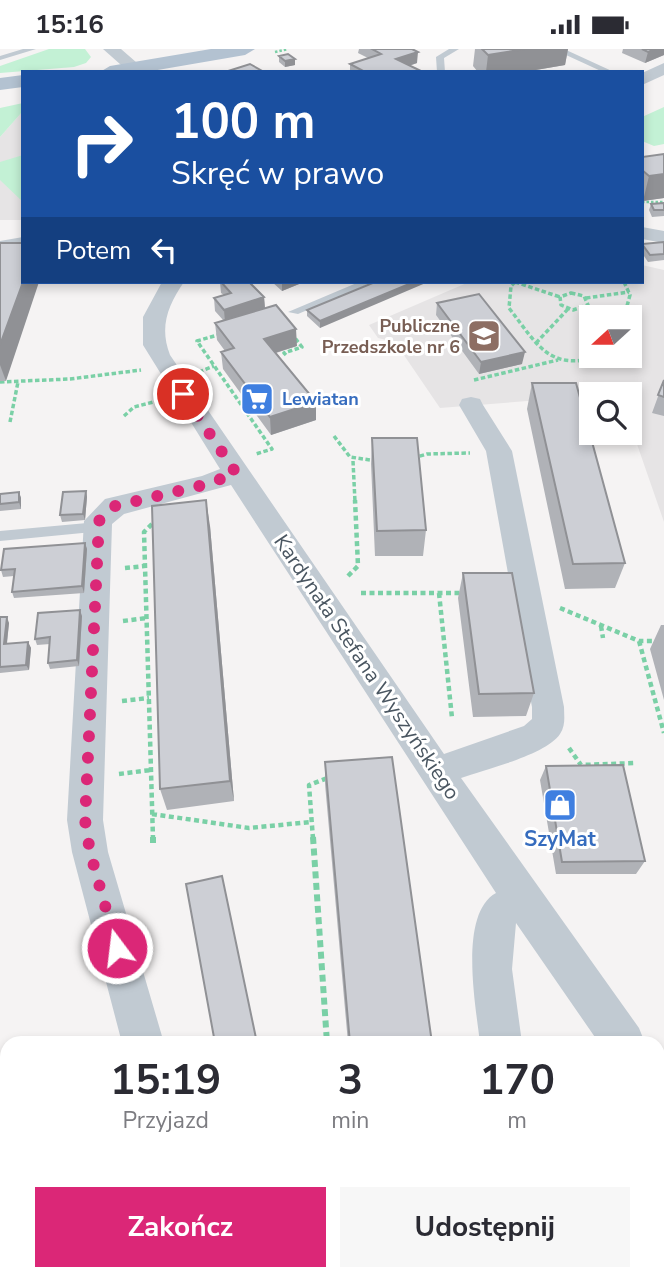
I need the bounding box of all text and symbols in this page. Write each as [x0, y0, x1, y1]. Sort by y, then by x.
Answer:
text: 15:16 [35, 7, 104, 42]
text: 100 m [171, 88, 315, 155]
icon: right [56, 98, 147, 189]
text: Skręć w prawo [171, 152, 384, 195]
icon: left [145, 231, 183, 269]
text: Potem [56, 233, 131, 268]
north arrow [579, 305, 642, 367]
map controls [579, 305, 642, 445]
place label: Publiczne Przedszkole nr 6 [322, 314, 460, 359]
school or university icon: Publiczne Przedszkole nr 6 [465, 317, 503, 355]
pin [153, 364, 213, 424]
icon: arrive [164, 375, 202, 413]
supermarket icon: Lewiatan [238, 380, 276, 418]
button: search [579, 382, 642, 445]
place label: Lewiatan [282, 387, 359, 411]
street label: Kardynała Stefana Wyszyńskiego [268, 529, 466, 805]
shop icon: SzyMat [541, 786, 579, 824]
place label: SzyMat [524, 825, 597, 853]
position arrow [80, 911, 154, 985]
text: 15:19 [110, 1052, 221, 1109]
text: 3 [338, 1052, 363, 1109]
text: 170 [479, 1052, 555, 1109]
text: Przyjazd [122, 1105, 209, 1136]
text: min [331, 1105, 369, 1136]
text: m [507, 1105, 527, 1136]
button: Zakończ [35, 1187, 326, 1267]
button: Udostępnij [340, 1187, 630, 1267]

